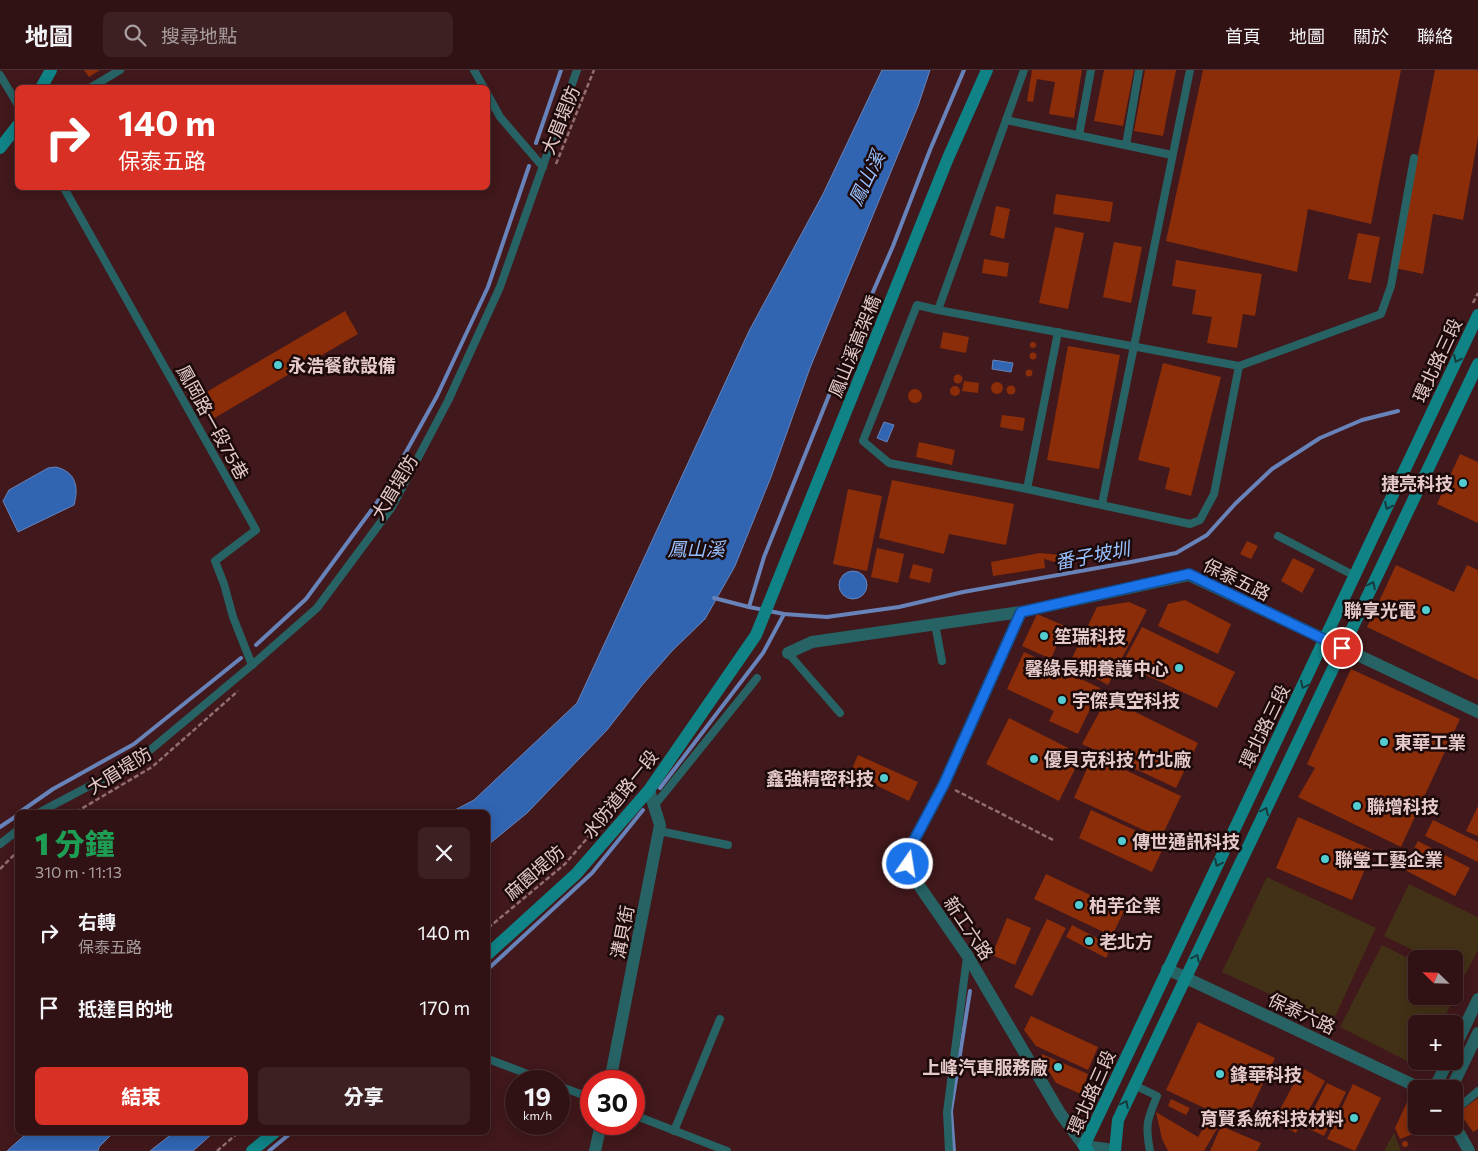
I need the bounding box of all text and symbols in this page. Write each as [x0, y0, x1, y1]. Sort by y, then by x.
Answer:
search box [103, 12, 453, 57]
text: 地圖 [25, 21, 73, 50]
icon: search [121, 21, 149, 49]
text: 搜尋地點 [161, 24, 237, 47]
text: 首頁 [1225, 25, 1261, 47]
text: 地圖 [1289, 25, 1325, 47]
text: 關於 [1353, 25, 1389, 47]
text: 聯絡 [1417, 25, 1453, 47]
street label: 大眉堤防 [536, 83, 584, 157]
text: 140 m [118, 100, 216, 143]
icon: right [35, 105, 100, 170]
water label: 鳳山溪 [843, 145, 890, 209]
text: 保泰五路 [118, 147, 206, 174]
street label: 鳳山溪高架橋 [824, 292, 884, 400]
street label: 環北路三段 [1408, 315, 1466, 405]
place label: 永浩餐飲設備 [288, 354, 396, 376]
one-way arrow [1453, 354, 1464, 363]
marker: 永浩餐飲設備 [272, 359, 284, 371]
street label: 鳳岡路一段75巷 [172, 361, 254, 483]
street label: 大眉堤防 [366, 450, 422, 524]
place label: 捷亮科技 [1381, 472, 1453, 494]
marker: 捷亮科技 [1457, 477, 1469, 489]
one-way arrow [1384, 501, 1394, 510]
water label: 番子坡圳 [1052, 536, 1134, 574]
water label: 鳳山溪 [667, 537, 727, 560]
street label: 保泰五路 [1200, 553, 1274, 605]
one-way arrow [1366, 581, 1376, 590]
place label: 聯享光電 [1344, 599, 1416, 621]
marker: 聯享光電 [1420, 604, 1432, 616]
place label: 笙瑞科技 [1054, 625, 1126, 647]
pin [1321, 627, 1363, 669]
marker: 笙瑞科技 [1038, 630, 1050, 642]
icon: arrive [1328, 634, 1356, 662]
place label: 馨緣長期養護中心 [1025, 657, 1169, 679]
marker: 馨緣長期養護中心 [1173, 662, 1185, 674]
one-way arrow [1299, 680, 1310, 689]
street label: 環北路三段 [1234, 681, 1294, 771]
place label: 宇傑真空科技 [1072, 689, 1180, 711]
marker: 宇傑真空科技 [1056, 694, 1068, 706]
place label: 東華工業 [1394, 731, 1466, 753]
marker: 東華工業 [1378, 736, 1390, 748]
street label: 大眉堤防 [83, 742, 155, 798]
street label: 水防道路一段 [577, 745, 663, 843]
place label: 優貝克科技 竹北廠 [1044, 748, 1191, 770]
marker: 優貝克科技 竹北廠 [1028, 753, 1040, 765]
place label: 鑫強精密科技 [766, 767, 874, 789]
marker: 鑫強精密科技 [878, 772, 890, 784]
place label: 聯增科技 [1367, 795, 1439, 817]
marker: 聯增科技 [1351, 800, 1363, 812]
one-way arrow [1259, 807, 1269, 816]
text: 1 分鐘 [35, 824, 115, 861]
button: close [418, 827, 470, 879]
place label: 傳世通訊科技 [1132, 830, 1240, 852]
marker: 傳世通訊科技 [1116, 835, 1128, 847]
position arrow [881, 837, 933, 889]
street label: 麻園堤防 [500, 840, 568, 904]
place label: 聯瑩工藝企業 [1335, 848, 1443, 870]
marker: 聯瑩工藝企業 [1319, 853, 1331, 865]
one-way arrow [1214, 858, 1224, 867]
text: 310 m · 11:13 [35, 862, 122, 881]
street label: 新工六路 [940, 892, 998, 964]
place label: 柏芋企業 [1089, 894, 1161, 916]
marker: 柏芋企業 [1073, 899, 1085, 911]
street label: 溝貝街 [606, 903, 638, 961]
text: 右轉 [78, 910, 116, 933]
icon: right [35, 919, 63, 947]
text: 140 m [418, 921, 470, 944]
place label: 老北方 [1099, 930, 1153, 952]
marker: 老北方 [1083, 935, 1095, 947]
text: 保泰五路 [78, 937, 142, 956]
north arrow [1408, 950, 1462, 1005]
map controls [1408, 950, 1463, 1135]
one-way arrow [1189, 954, 1200, 963]
street label: 保泰六路 [1265, 988, 1339, 1038]
icon: arrive [35, 994, 63, 1022]
text: 170 m [419, 996, 470, 1019]
text: 抵達目的地 [78, 997, 173, 1020]
button: + [1408, 1015, 1463, 1070]
street label: 環北路三段 [1063, 1046, 1119, 1138]
place label: 上峰汽車服務廠 [922, 1056, 1048, 1078]
marker: 上峰汽車服務廠 [1052, 1061, 1064, 1073]
place label: 鋒華科技 [1230, 1063, 1302, 1085]
button: 結束 [35, 1067, 248, 1125]
button: 分享 [258, 1067, 470, 1125]
marker: 鋒華科技 [1214, 1068, 1226, 1080]
speed limit sign: 30 [580, 1070, 645, 1135]
button: − [1408, 1080, 1463, 1135]
text: 19 [524, 1081, 551, 1111]
one-way arrow [1119, 1100, 1129, 1109]
place label: 育賢系統科技材料 [1200, 1107, 1344, 1129]
text: km/h [523, 1108, 552, 1122]
marker: 育賢系統科技材料 [1348, 1112, 1360, 1124]

